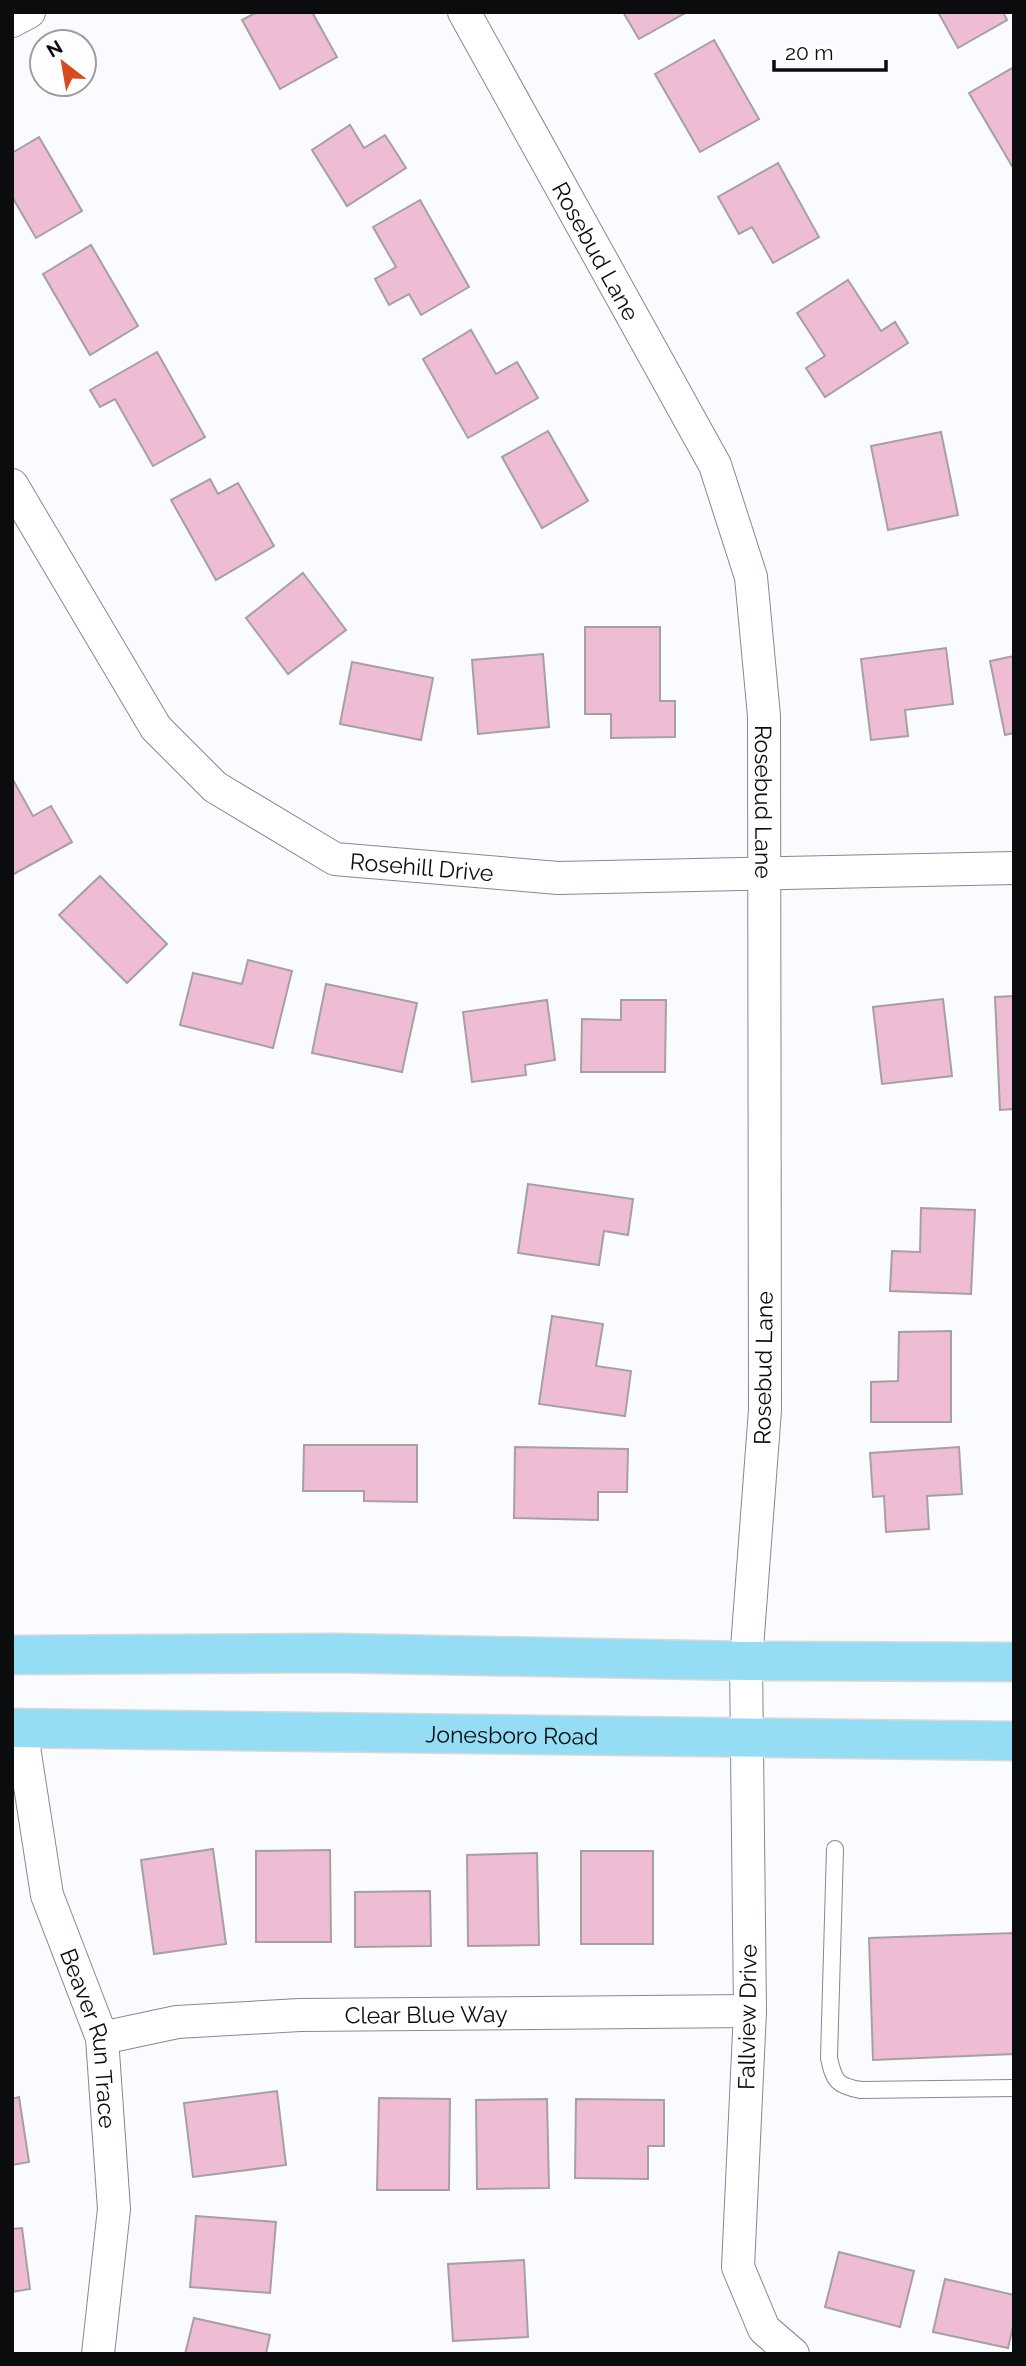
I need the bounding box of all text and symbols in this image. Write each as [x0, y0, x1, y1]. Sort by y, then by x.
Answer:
north arrow [28, 28, 98, 98]
scale bar [774, 28, 886, 72]
text: N [42, 35, 66, 62]
text: 20 m [785, 40, 833, 65]
street label: Rosebud Lane [547, 177, 645, 325]
street label: Rosebud Lane [751, 725, 778, 879]
street label: Rosehill Drive [349, 847, 495, 886]
street label: Rosebud Lane [748, 1291, 778, 1445]
street label: Jonesboro Road [425, 1720, 599, 1749]
street label: Beaver Run Trace [55, 1944, 122, 2129]
street label: Fallview Drive [732, 1944, 762, 2090]
street label: Clear Blue Way [345, 2000, 508, 2028]

